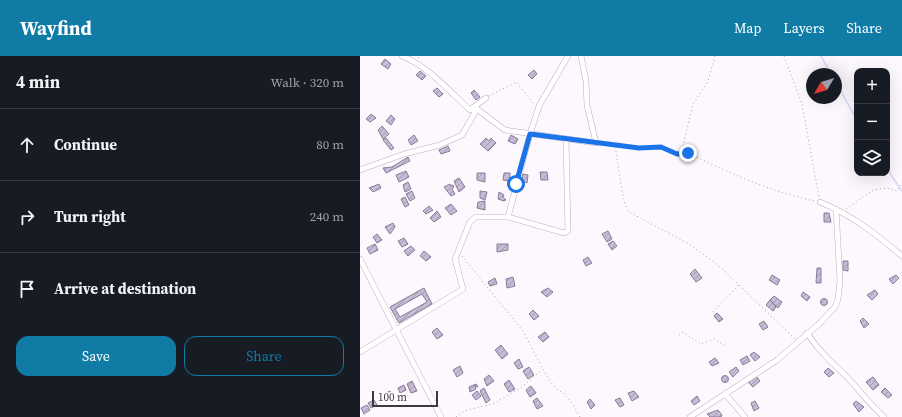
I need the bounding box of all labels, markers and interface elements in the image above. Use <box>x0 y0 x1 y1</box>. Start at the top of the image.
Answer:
text: Wayfind <box>20 15 92 41</box>
text: Map <box>734 18 761 38</box>
text: Layers <box>783 18 825 38</box>
text: Share <box>847 18 882 38</box>
north arrow <box>806 68 842 104</box>
map controls <box>854 68 890 176</box>
button: + <box>854 68 890 104</box>
text: 4 min <box>16 70 60 94</box>
text: Walk · 320 m <box>271 74 344 91</box>
button: − <box>854 104 890 140</box>
icon: ahead <box>16 134 38 156</box>
text: Continue <box>54 134 117 155</box>
text: 80 m <box>316 136 344 153</box>
button: layers <box>854 140 890 176</box>
route end <box>679 144 697 162</box>
route start <box>507 175 525 193</box>
icon: right <box>16 206 38 228</box>
text: Turn right <box>54 206 126 227</box>
text: 240 m <box>310 208 344 225</box>
icon: arrive <box>16 278 38 300</box>
text: Arrive at destination <box>54 278 196 299</box>
button: Save <box>16 336 176 376</box>
button: Share <box>184 336 344 376</box>
scale bar <box>372 389 438 408</box>
text: 100 m <box>378 390 407 405</box>

